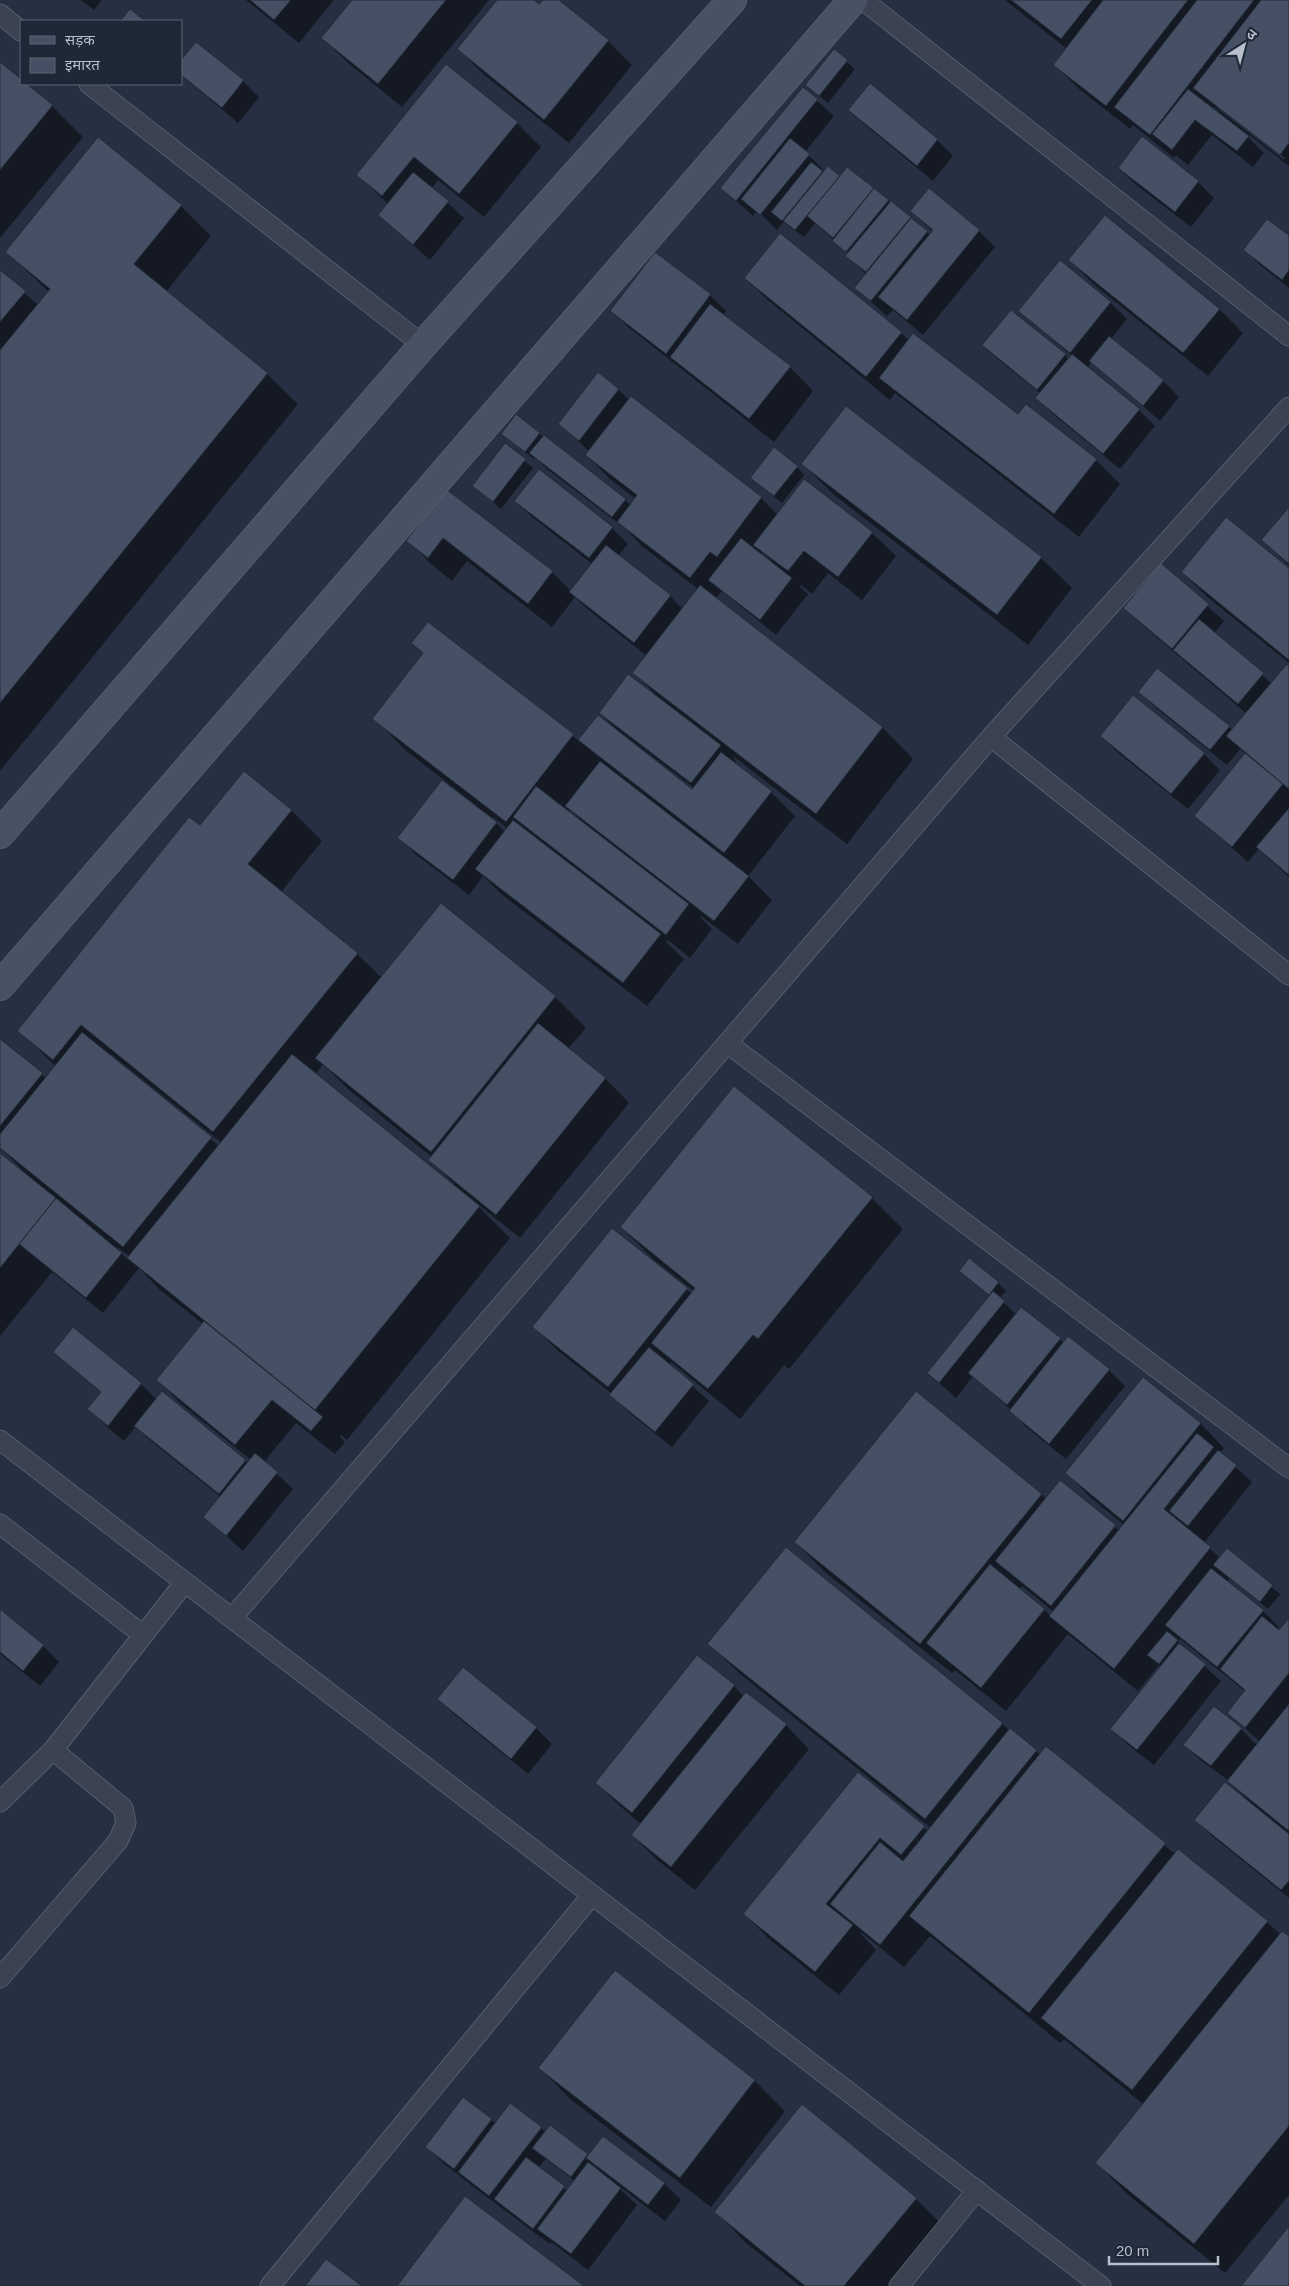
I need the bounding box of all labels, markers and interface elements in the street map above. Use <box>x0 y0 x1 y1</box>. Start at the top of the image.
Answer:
legend <box>20 20 182 85</box>
north arrow <box>1219 20 1269 70</box>
text: उ <box>1244 26 1260 44</box>
text: सड़क <box>65 31 95 48</box>
text: इमारत <box>65 56 100 73</box>
scale bar <box>1109 2234 1218 2266</box>
text: 20 m <box>1116 2242 1149 2259</box>

